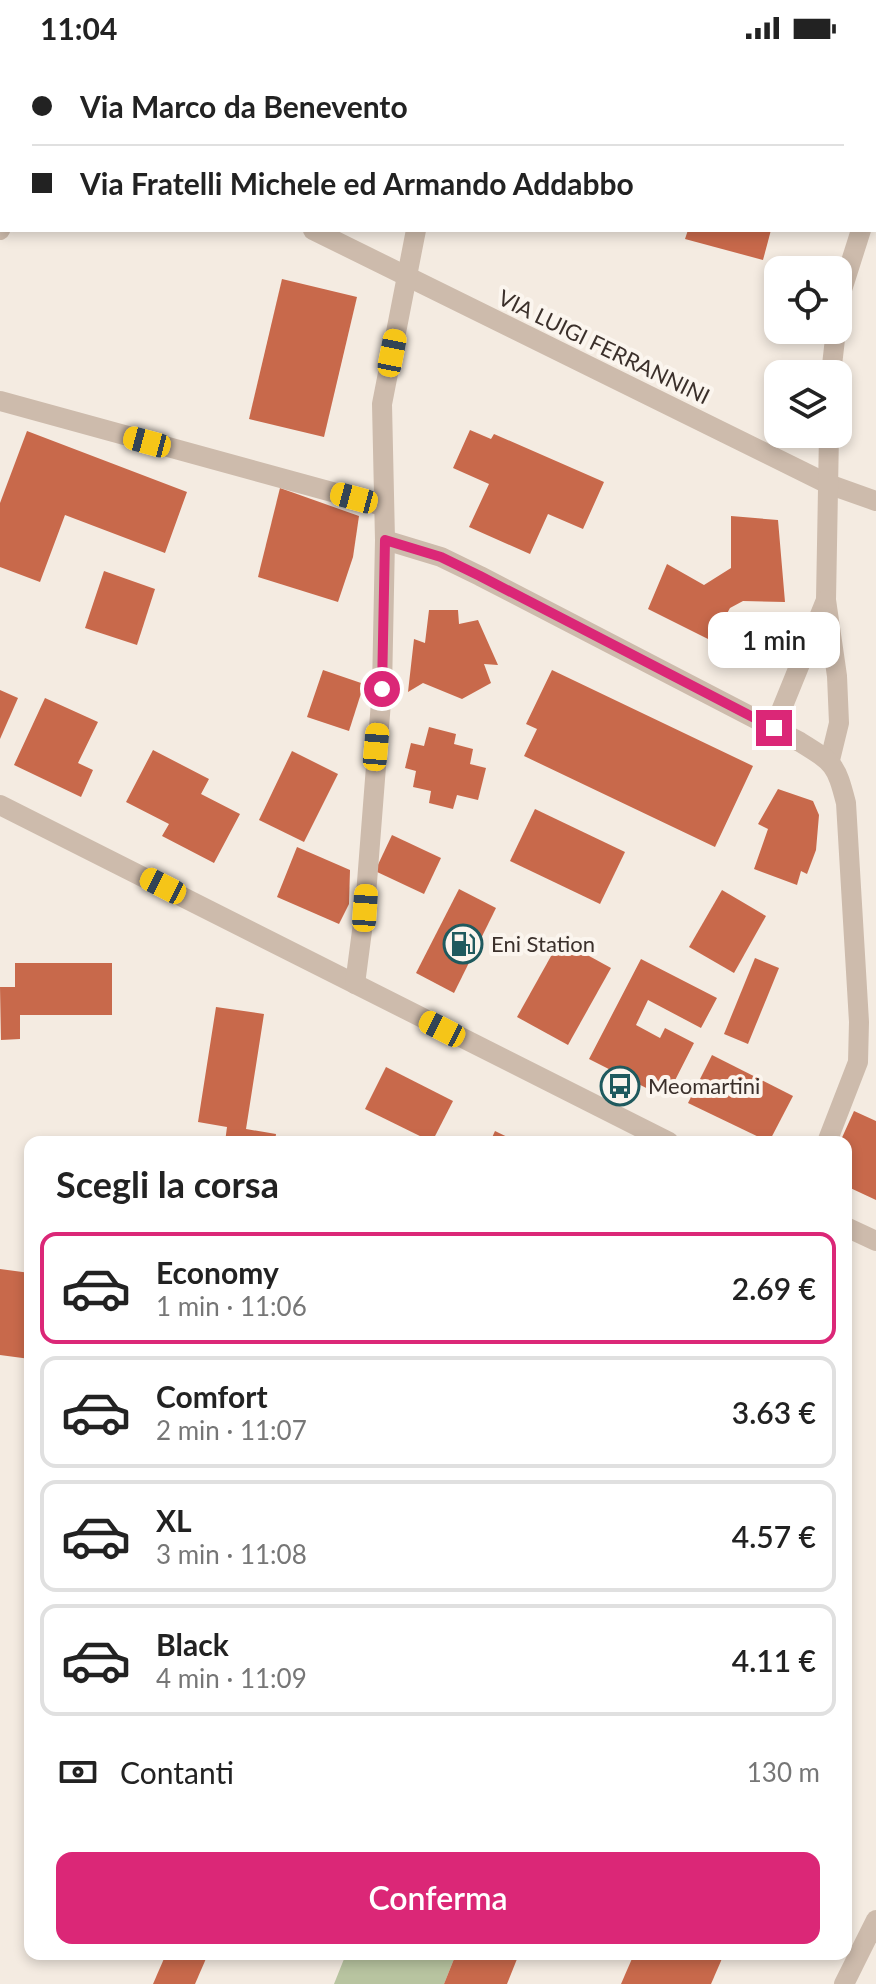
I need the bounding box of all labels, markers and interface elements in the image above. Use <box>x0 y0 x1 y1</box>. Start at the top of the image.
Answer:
text: 11:04 <box>40 10 117 46</box>
text: Via Marco da Benevento <box>80 88 408 124</box>
text: Via Fratelli Michele ed Armando Addabbo <box>80 165 634 201</box>
map controls <box>764 256 852 448</box>
button: locate <box>764 256 852 344</box>
street label: VIA LUIGI FERRANNINI <box>494 284 714 410</box>
car <box>376 327 408 379</box>
button: layers <box>764 360 852 448</box>
car <box>121 424 173 460</box>
car <box>328 480 380 516</box>
callout: 1 min <box>708 612 840 668</box>
text: 1 min <box>742 624 806 656</box>
route start <box>364 671 400 707</box>
route end <box>756 710 792 746</box>
car <box>362 722 390 772</box>
car <box>136 864 190 908</box>
car <box>351 883 379 933</box>
fuel station icon: Eni Station <box>442 923 484 965</box>
place label: Eni Station <box>491 930 595 957</box>
car <box>415 1007 469 1051</box>
bus stop icon: Meomartini <box>599 1065 641 1107</box>
place label: Meomartini <box>648 1072 760 1099</box>
text: Scegli la corsa <box>56 1162 279 1206</box>
icon: car <box>60 1252 132 1324</box>
text: Economy <box>156 1254 279 1290</box>
text: 2.69 € <box>732 1270 816 1306</box>
text: 1 min · 11:06 <box>156 1290 307 1322</box>
icon: car <box>60 1376 132 1448</box>
text: Comfort <box>156 1378 268 1414</box>
text: 3.63 € <box>732 1394 816 1430</box>
text: 2 min · 11:07 <box>156 1414 307 1446</box>
icon: car <box>60 1500 132 1572</box>
text: XL <box>156 1502 192 1538</box>
text: 4.57 € <box>732 1518 816 1554</box>
text: 3 min · 11:08 <box>156 1538 307 1570</box>
icon: car <box>60 1624 132 1696</box>
text: Black <box>156 1626 229 1662</box>
text: 4.11 € <box>732 1642 816 1678</box>
text: 4 min · 11:09 <box>156 1662 307 1694</box>
icon: cash <box>56 1750 100 1794</box>
text: Contanti <box>120 1754 234 1790</box>
text: 130 m <box>747 1756 820 1788</box>
button: Conferma <box>56 1852 820 1944</box>

